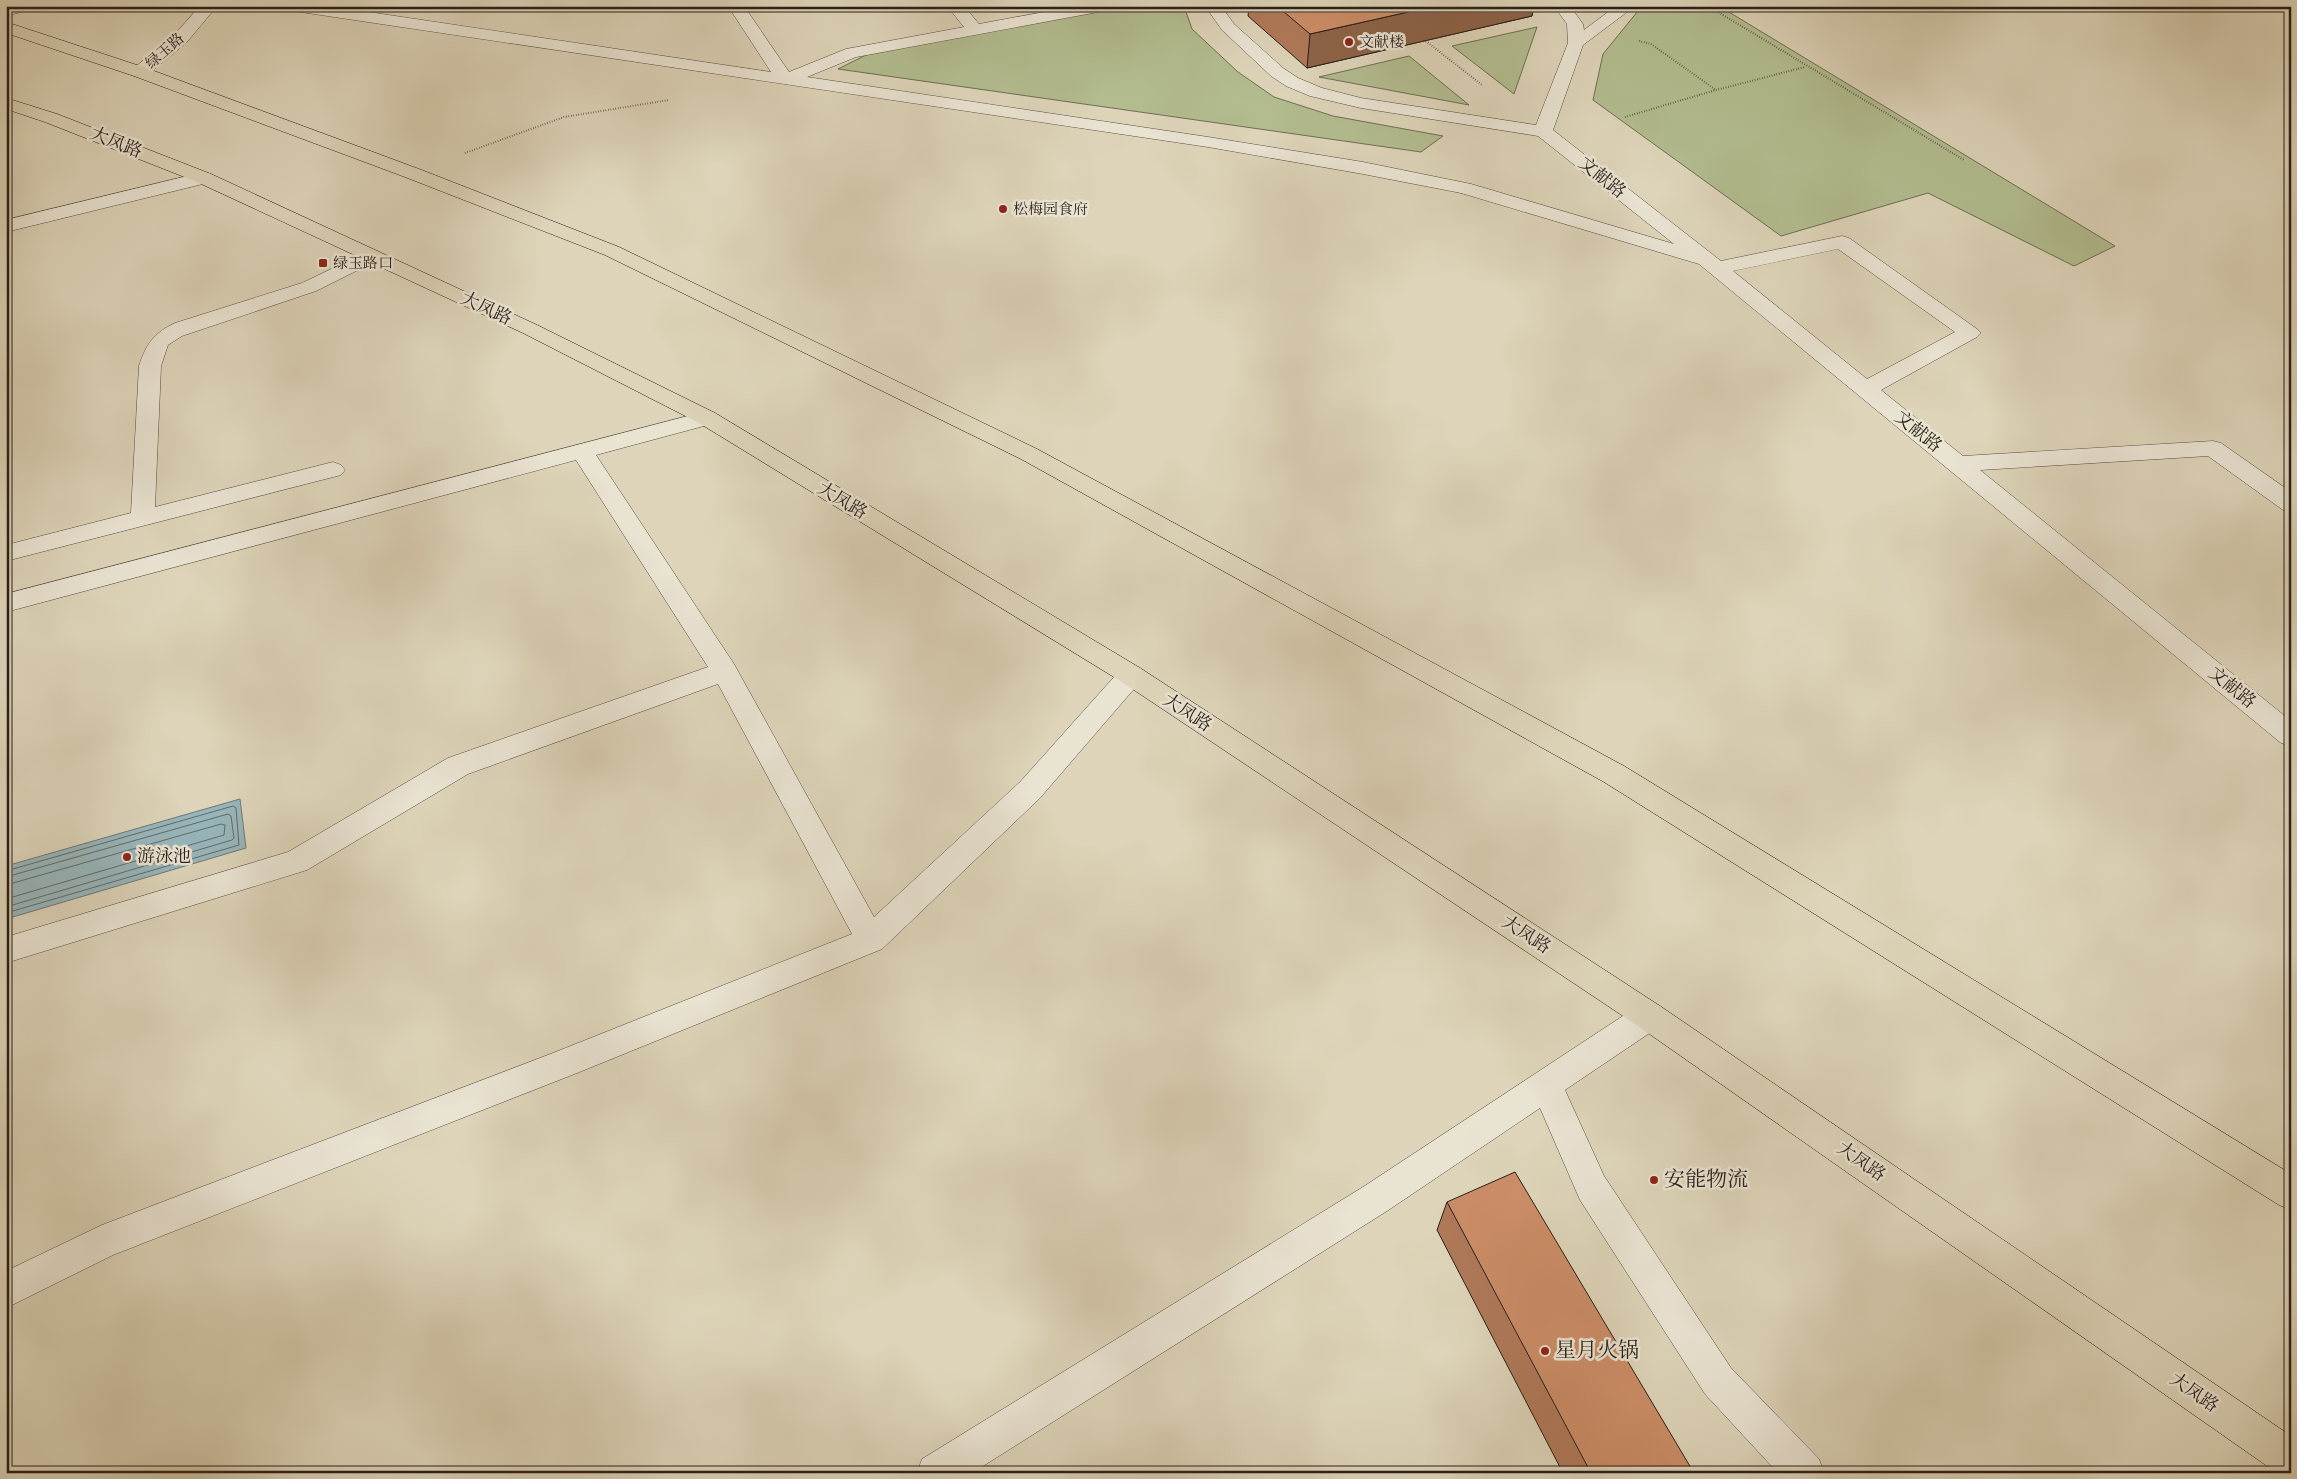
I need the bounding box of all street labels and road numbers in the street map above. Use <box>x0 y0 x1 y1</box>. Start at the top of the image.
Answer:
street label: 绿玉路 <box>142 29 188 73</box>
street label: 大凤路 <box>87 123 145 163</box>
street label: 文献路 <box>1574 152 1630 204</box>
street label: 大凤路 <box>457 288 515 330</box>
street label: 文献路 <box>1890 406 1946 458</box>
street label: 大凤路 <box>813 478 871 524</box>
street label: 文献路 <box>2204 662 2260 714</box>
street label: 大凤路 <box>1158 689 1216 737</box>
street label: 大凤路 <box>1497 911 1555 959</box>
street label: 大凤路 <box>1833 1138 1889 1186</box>
street label: 大凤路 <box>2166 1369 2222 1417</box>

